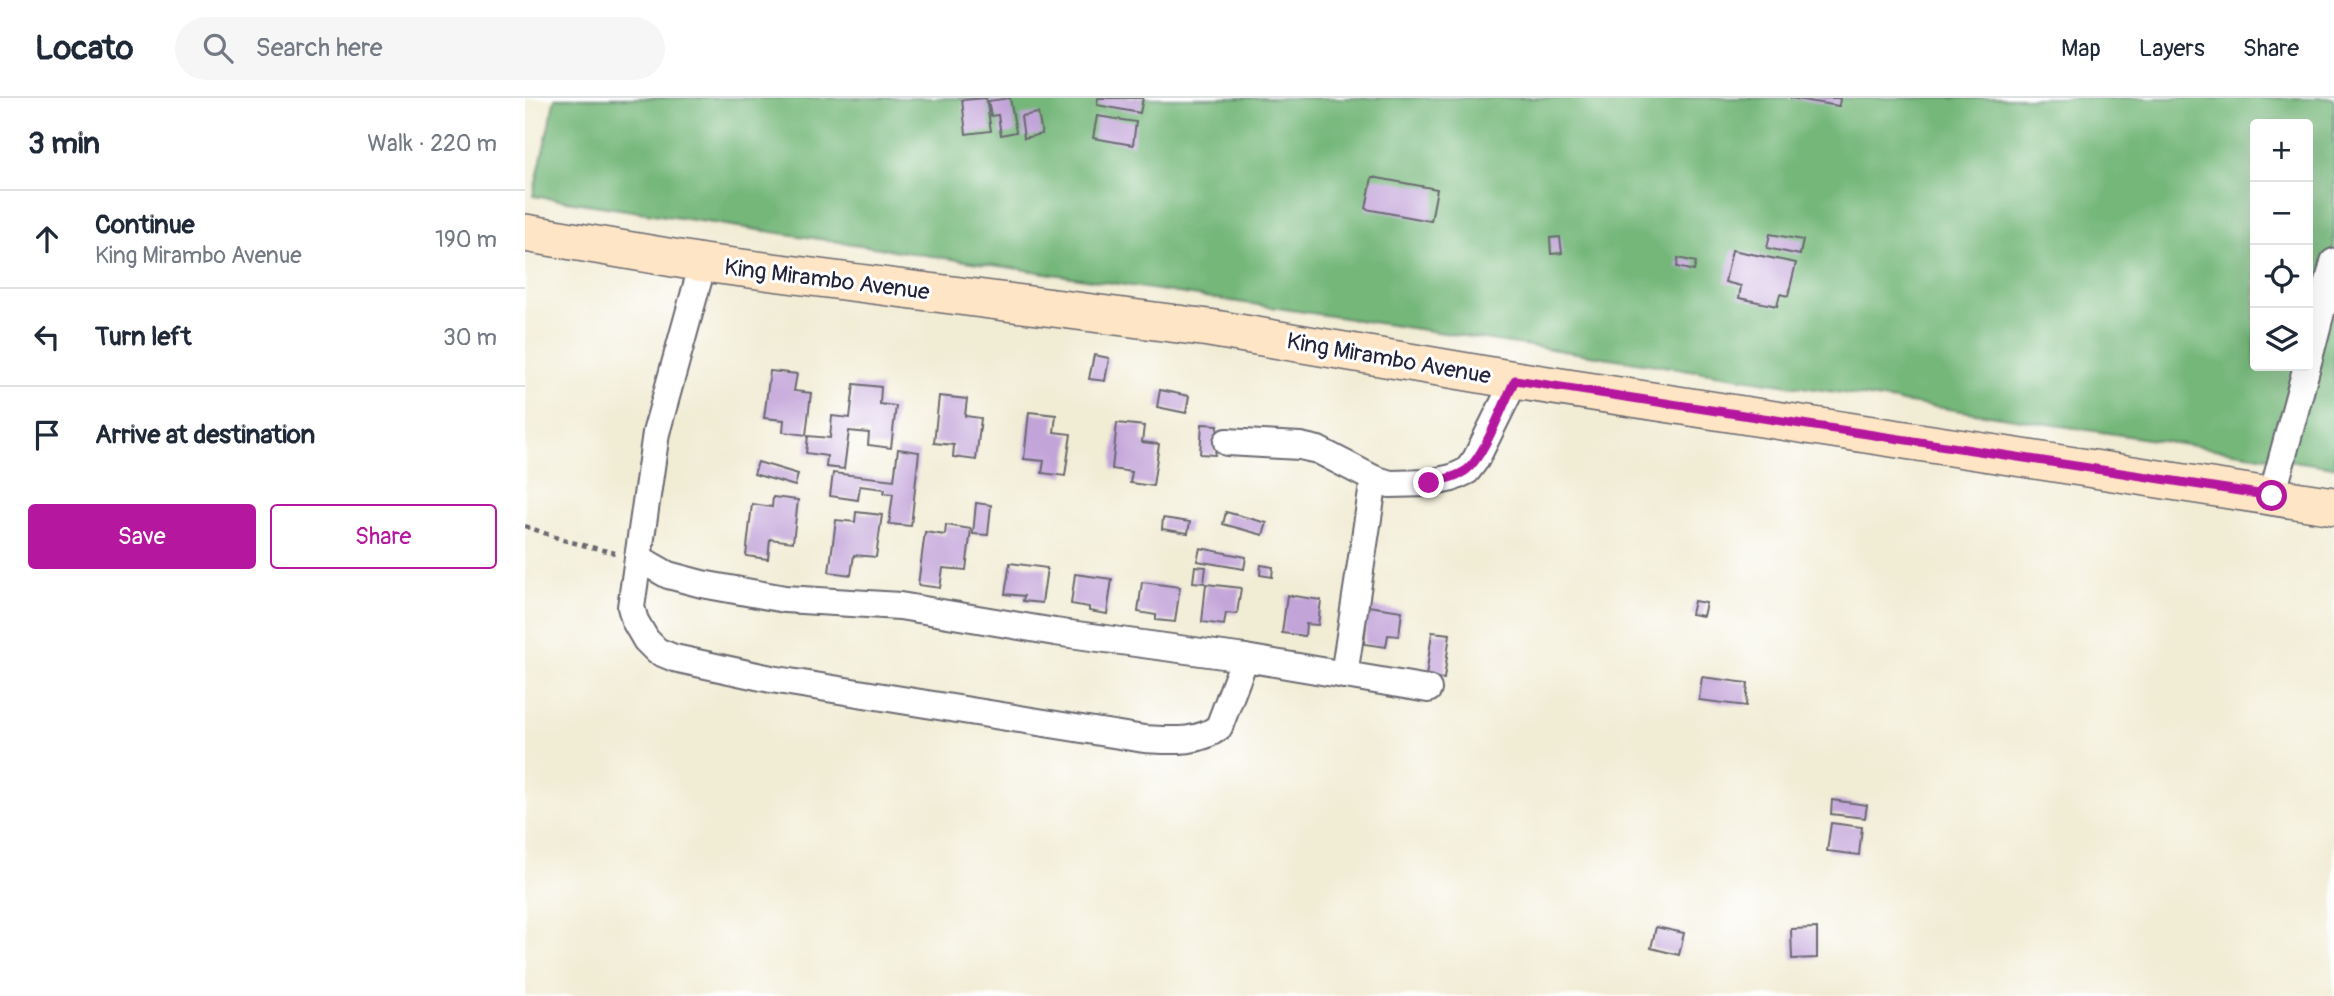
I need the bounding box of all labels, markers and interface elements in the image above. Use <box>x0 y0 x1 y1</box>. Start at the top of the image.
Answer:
search box <box>175 17 665 80</box>
text: Locato <box>35 28 133 69</box>
icon: search <box>199 29 237 67</box>
text: Search here <box>255 32 382 64</box>
text: Map <box>2061 34 2101 63</box>
text: Layers <box>2139 34 2205 63</box>
text: Share <box>2243 34 2299 63</box>
map controls <box>2250 119 2313 371</box>
button: + <box>2250 119 2313 182</box>
text: 3 min <box>28 125 100 162</box>
text: Walk · 220 m <box>367 129 497 158</box>
button: − <box>2250 182 2313 245</box>
text: Continue <box>95 209 195 241</box>
icon: ahead <box>28 220 66 258</box>
text: 190 m <box>435 225 497 254</box>
text: King Mirambo Avenue <box>95 241 302 270</box>
button: locate <box>2250 245 2313 308</box>
street label: King Mirambo Avenue <box>723 253 932 307</box>
button: layers <box>2250 308 2313 371</box>
icon: left <box>28 318 66 356</box>
text: Turn left <box>95 321 191 353</box>
text: 30 m <box>443 323 497 352</box>
street label: King Mirambo Avenue <box>1285 326 1494 391</box>
icon: arrive <box>28 416 66 454</box>
text: Arrive at destination <box>95 419 315 451</box>
route end <box>1413 467 1444 498</box>
route start <box>2256 480 2287 511</box>
button: Save <box>28 504 256 569</box>
button: Share <box>270 504 497 569</box>

